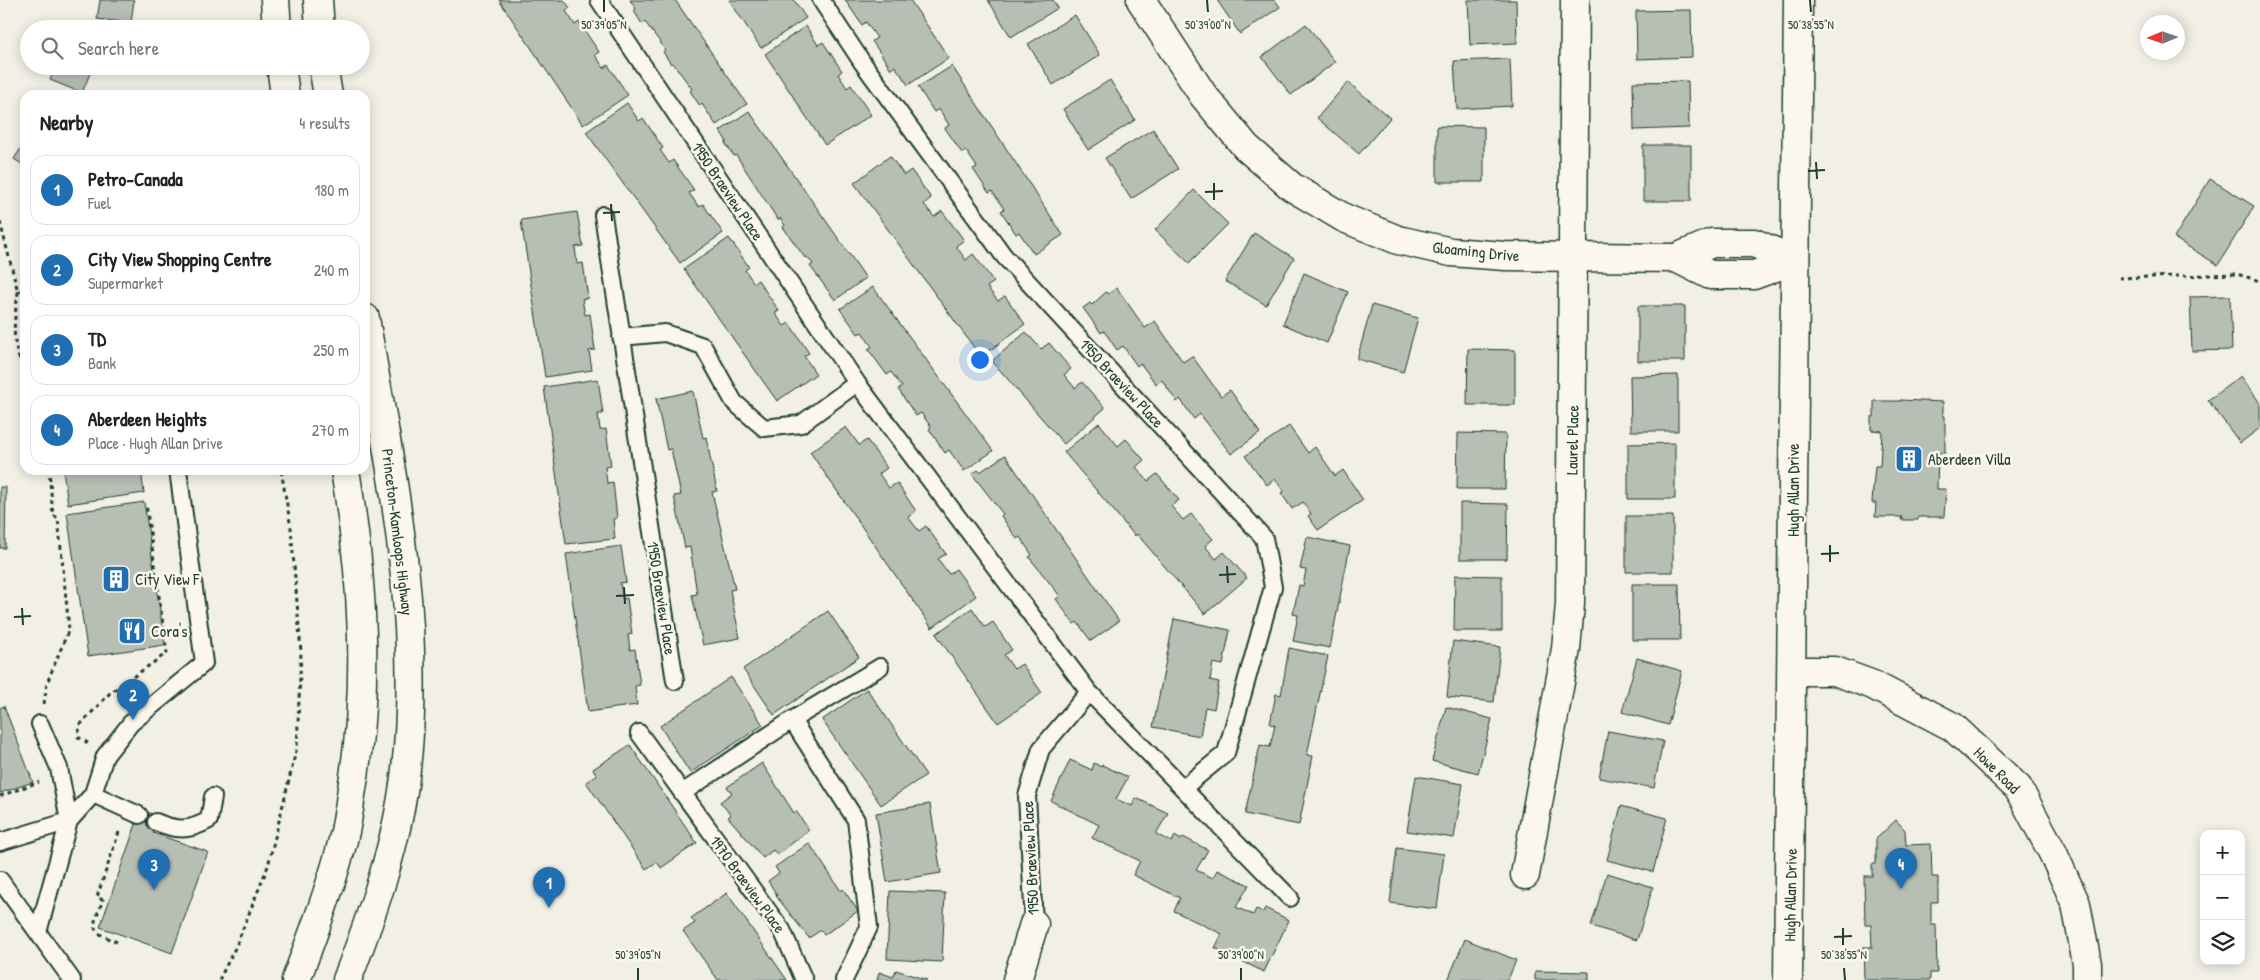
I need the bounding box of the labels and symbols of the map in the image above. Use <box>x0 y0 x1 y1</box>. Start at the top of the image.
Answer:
north arrow <box>2140 15 2185 60</box>
text: 50°39'05"N <box>581 16 627 33</box>
text: 50°39'00"N <box>1185 16 1231 33</box>
text: 50°38'55"N <box>1788 16 1834 33</box>
street label: 1950 Braeview Place <box>687 137 769 245</box>
street label: Gloaming Drive <box>1431 235 1521 267</box>
street label: 1950 Braeview Place <box>1075 334 1170 433</box>
your location <box>967 347 993 373</box>
street label: Laurel Place <box>1560 404 1584 475</box>
street label: Hugh Allan Drive <box>1782 443 1804 537</box>
building icon: Aberdeen Villa <box>1894 444 1924 474</box>
street label: Princeton-Kamloops Highway <box>377 447 419 617</box>
place label: Aberdeen Villa <box>1928 448 2011 470</box>
street label: 1950 Braeview Place <box>642 540 682 657</box>
building icon: City View F <box>101 564 131 594</box>
place label: City View F <box>135 568 200 590</box>
restaurant icon: Cora's <box>117 616 147 646</box>
place label: Cora's <box>151 620 187 642</box>
pin: 2 <box>117 679 149 720</box>
street label: Howe Road <box>1969 742 2025 798</box>
street label: 1950 Braeview Place <box>1016 800 1044 916</box>
street label: 1970 Braeview Place <box>705 831 791 938</box>
street label: Hugh Allan Drive <box>1778 847 1802 942</box>
pin: 4 <box>1885 848 1917 889</box>
pin: 3 <box>138 849 170 890</box>
pin: 1 <box>533 867 565 908</box>
text: 50°39'05"N <box>615 946 661 963</box>
text: 50°39'00"N <box>1218 946 1264 963</box>
text: 50°38'55"N <box>1821 946 1867 963</box>

